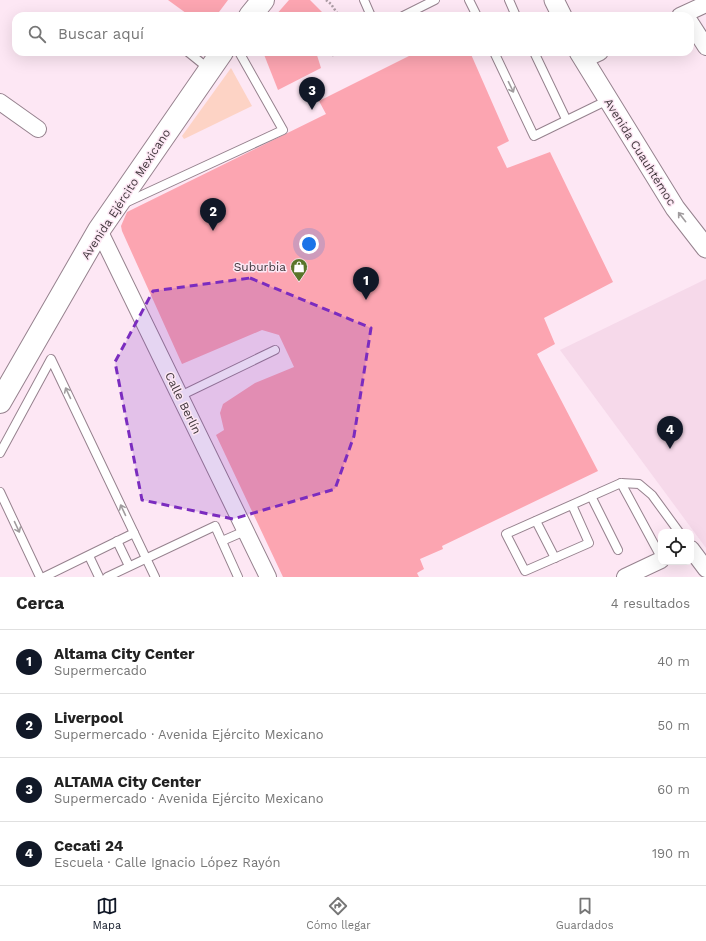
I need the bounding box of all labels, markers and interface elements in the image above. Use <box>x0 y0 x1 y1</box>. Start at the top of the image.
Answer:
search box <box>12 12 694 56</box>
icon: search <box>26 23 48 45</box>
text: Buscar aquí <box>58 25 144 43</box>
pin: 3 <box>299 77 325 110</box>
one-way arrow <box>508 81 515 93</box>
street label: Avenida Cuauhtémoc <box>601 96 679 208</box>
street label: Avenida Ejército Mexicano <box>79 126 173 262</box>
pin: 2 <box>200 198 226 231</box>
one-way arrow <box>678 212 687 223</box>
your location <box>299 234 319 254</box>
shop icon: Suburbia <box>289 257 309 282</box>
place label: Suburbia <box>234 260 286 274</box>
pin: 1 <box>353 267 379 300</box>
street label: Calle Berlín <box>162 370 204 436</box>
one-way arrow <box>64 387 71 399</box>
pin: 4 <box>657 416 683 449</box>
one-way arrow <box>119 504 126 516</box>
one-way arrow <box>14 521 21 533</box>
map controls <box>658 529 694 565</box>
button: locate <box>658 529 694 565</box>
text: Cerca <box>16 593 64 613</box>
text: 4 resultados <box>611 596 690 611</box>
text: Altama City Center <box>54 645 195 663</box>
text: 1 <box>26 654 32 669</box>
text: 40 m <box>657 654 690 669</box>
text: Supermercado <box>54 663 147 678</box>
text: Liverpool <box>54 709 123 727</box>
text: 2 <box>25 718 33 733</box>
text: 50 m <box>658 718 690 733</box>
text: Supermercado · Avenida Ejército Mexicano <box>54 727 324 742</box>
text: ALTAMA City Center <box>54 773 201 791</box>
text: 3 <box>25 782 33 797</box>
text: 60 m <box>657 782 690 797</box>
text: Supermercado · Avenida Ejército Mexicano <box>54 791 324 806</box>
text: Cecati 24 <box>54 837 123 855</box>
text: 4 <box>25 846 33 861</box>
text: 190 m <box>652 846 690 861</box>
text: Escuela · Calle Ignacio López Rayón <box>54 855 281 870</box>
tab: Mapa <box>92 895 121 932</box>
tab: Cómo llegar <box>306 895 371 932</box>
tab: Guardados <box>556 895 613 932</box>

